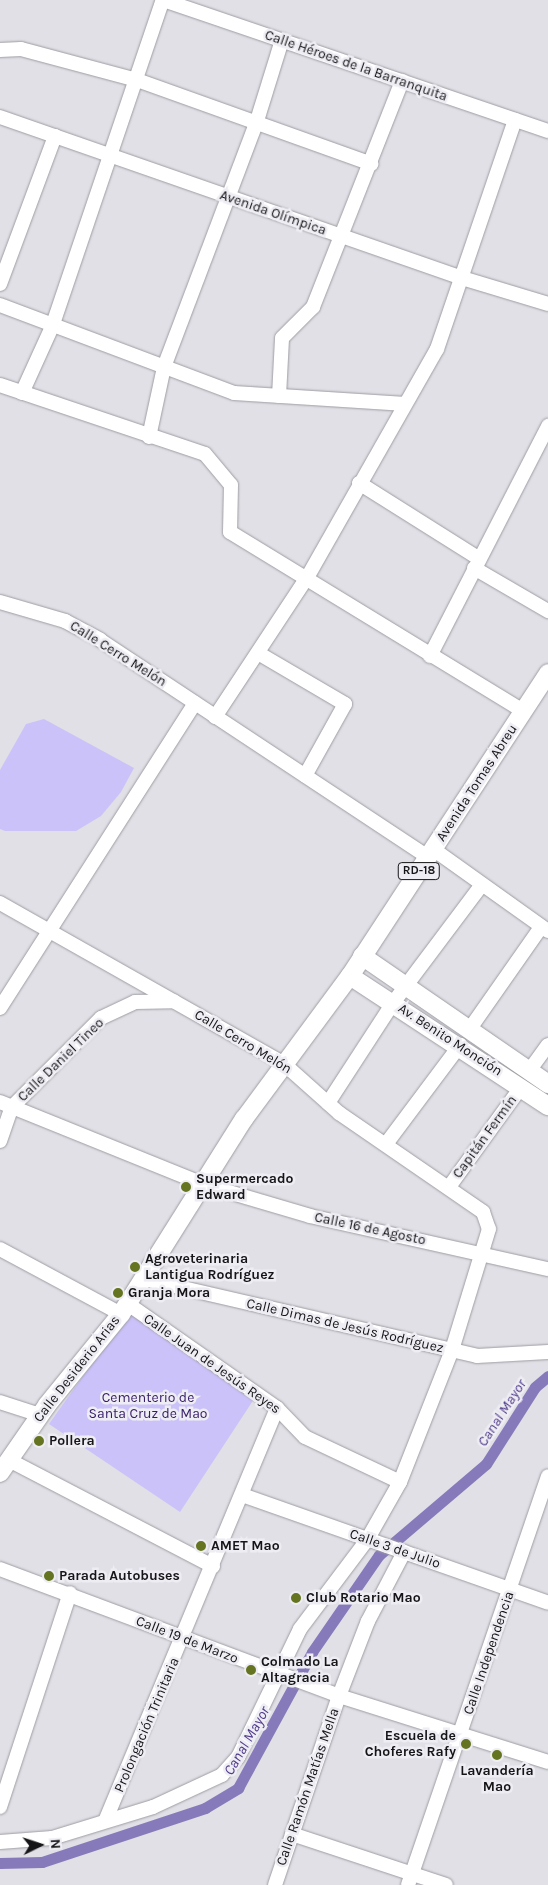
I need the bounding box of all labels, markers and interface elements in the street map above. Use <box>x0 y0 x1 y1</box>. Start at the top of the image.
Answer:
street label: Calle Héroes de la Barranquita <box>262 27 450 105</box>
street label: Avenida Olímpica <box>218 187 328 239</box>
street label: Calle Cerro Melón <box>67 618 169 690</box>
street label: Avenida Tomas Abreu <box>433 721 521 845</box>
road number: RD-18 <box>398 861 440 880</box>
street label: Av. Benito Monción <box>395 1000 505 1080</box>
street label: Calle Cerro Melón <box>191 1006 295 1078</box>
street label: Calle Daniel Tineo <box>14 1015 108 1105</box>
street label: Capitán Fermín <box>449 1092 521 1182</box>
place label: Supermercado Edward <box>196 1171 293 1204</box>
marker: Supermercado Edward <box>180 1181 192 1193</box>
street label: Calle 16 de Agosto <box>313 1209 427 1249</box>
place label: Agroveterinaria Lantigua Rodríguez <box>145 1251 274 1284</box>
marker: Agroveterinaria Lantigua Rodríguez <box>129 1261 141 1273</box>
place label: Granja Mora <box>128 1285 210 1301</box>
marker: Granja Mora <box>112 1287 124 1299</box>
street label: Calle Dimas de Jesús Rodríguez <box>245 1295 445 1357</box>
street label: Calle Juan de Jesús Reyes <box>140 1310 284 1418</box>
street label: Calle Desiderio Arias <box>30 1312 124 1426</box>
water label: Canal Mayor <box>474 1376 530 1450</box>
park label: Cementerio de Santa Cruz de Mao <box>88 1390 208 1422</box>
place label: Pollera <box>49 1433 95 1449</box>
marker: Pollera <box>33 1435 45 1447</box>
street label: Calle 3 de Julio <box>347 1526 443 1572</box>
place label: AMET Mao <box>211 1538 280 1554</box>
marker: AMET Mao <box>195 1540 207 1552</box>
place label: Parada Autobuses <box>59 1568 180 1584</box>
marker: Parada Autobuses <box>43 1570 55 1582</box>
street label: Calle Independencia <box>460 1589 518 1717</box>
place label: Club Rotario Mao <box>306 1590 421 1606</box>
marker: Club Rotario Mao <box>290 1592 302 1604</box>
street label: Calle 19 de Marzo <box>133 1613 241 1667</box>
place label: Colmado La Altagracia <box>261 1654 339 1686</box>
street label: Prolongación Trinitaria <box>111 1655 183 1795</box>
marker: Colmado La Altagracia <box>245 1664 257 1676</box>
water label: Canal Mayor <box>220 1703 274 1779</box>
street label: Calle Ramón Matías Mella <box>273 1706 343 1868</box>
place label: Escuela de Choferes Rafy <box>365 1728 456 1760</box>
marker: Escuela de Choferes Rafy <box>460 1738 472 1750</box>
marker: Lavandería Mao <box>491 1749 503 1761</box>
place label: Lavandería Mao <box>460 1763 534 1795</box>
north arrow <box>15 1820 65 1870</box>
text: N <box>47 1838 64 1850</box>

